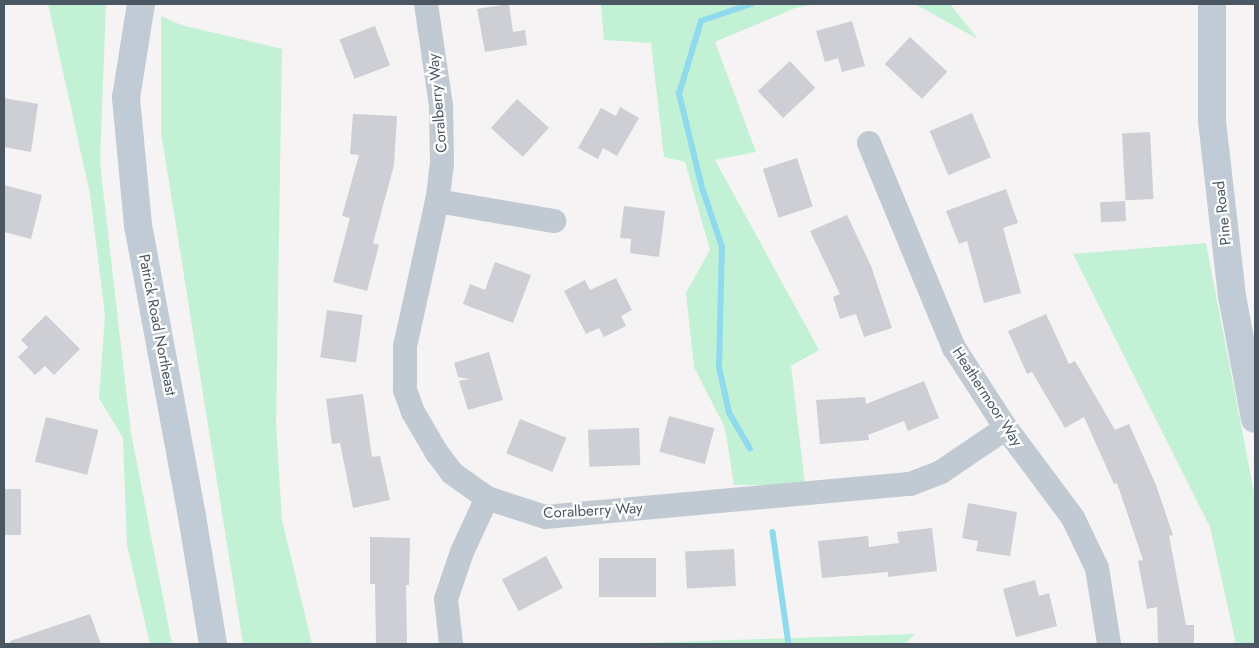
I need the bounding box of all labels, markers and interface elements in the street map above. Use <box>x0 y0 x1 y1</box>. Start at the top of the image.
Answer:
street label: Coralberry Way <box>425 53 451 153</box>
street label: Pine Road <box>1211 180 1235 246</box>
street label: Patrick Road Northeast <box>134 253 180 397</box>
street label: Heathermoor Way <box>948 344 1026 450</box>
street label: Coralberry Way <box>543 499 643 523</box>

